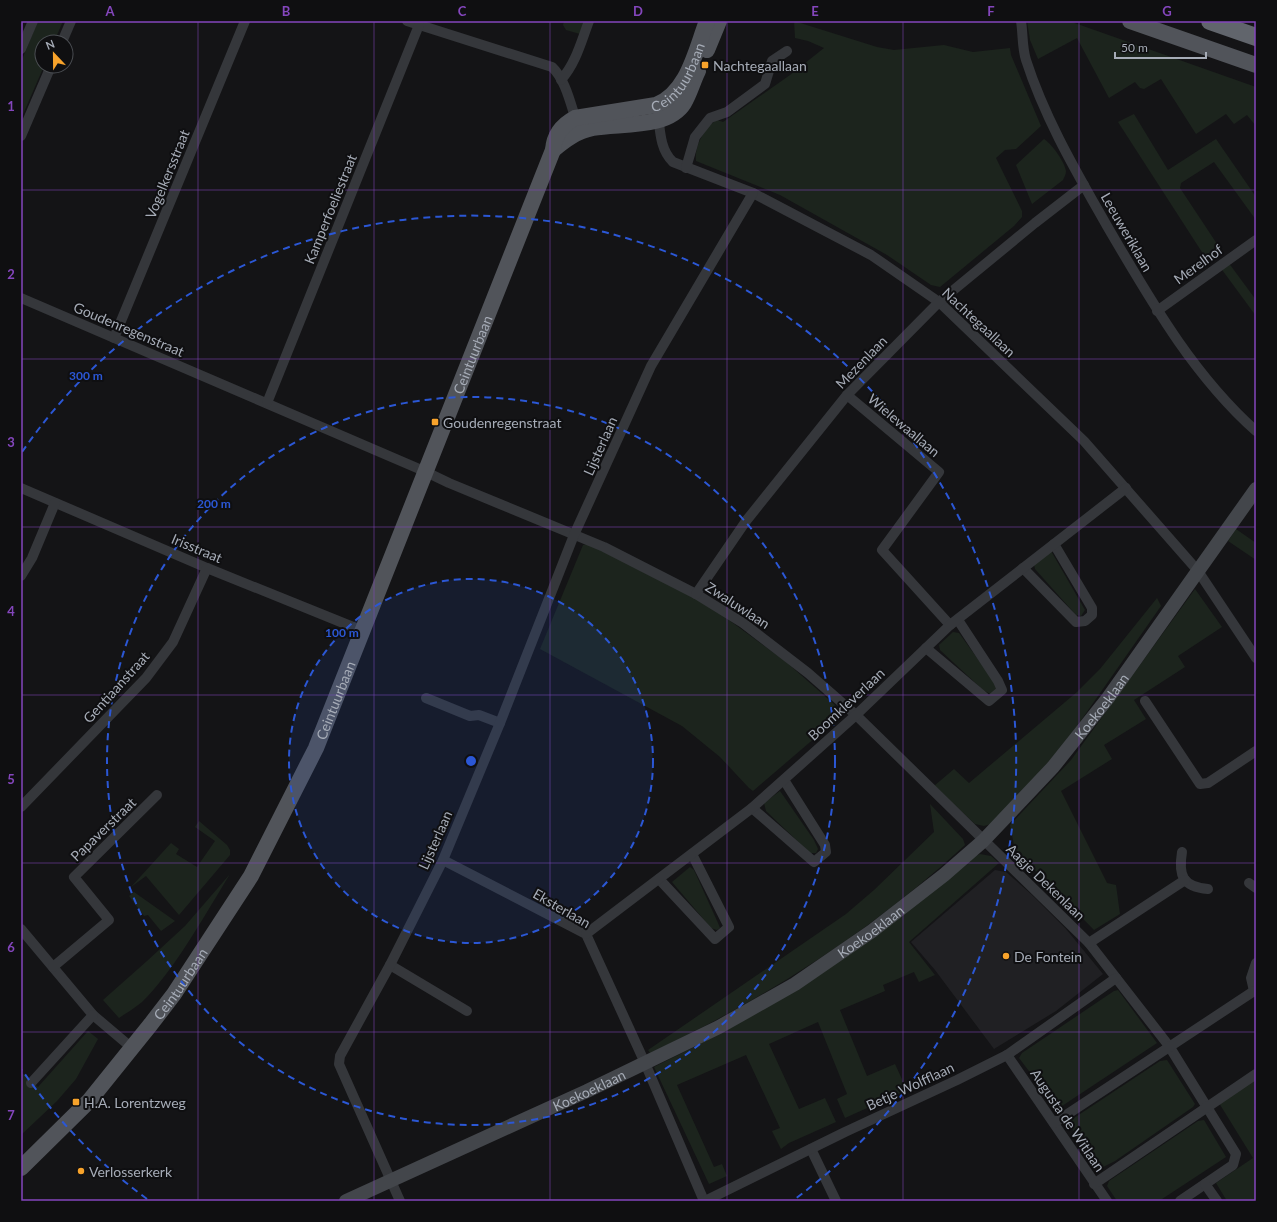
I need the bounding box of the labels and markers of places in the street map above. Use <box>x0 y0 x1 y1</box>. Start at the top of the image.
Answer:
place label: Nachtegaallaan <box>713 57 807 74</box>
marker: Nachtegaallaan <box>700 60 710 70</box>
place label: Goudenregenstraat <box>443 414 561 431</box>
marker: Goudenregenstraat <box>430 417 440 427</box>
centre of rings <box>464 754 478 768</box>
place label: De Fontein <box>1014 948 1082 965</box>
marker: De Fontein <box>1001 951 1011 961</box>
place label: H.A. Lorentzweg <box>84 1094 186 1111</box>
marker: H.A. Lorentzweg <box>71 1097 81 1107</box>
place label: Verlosserkerk <box>89 1163 173 1180</box>
marker: Verlosserkerk <box>76 1166 86 1176</box>

